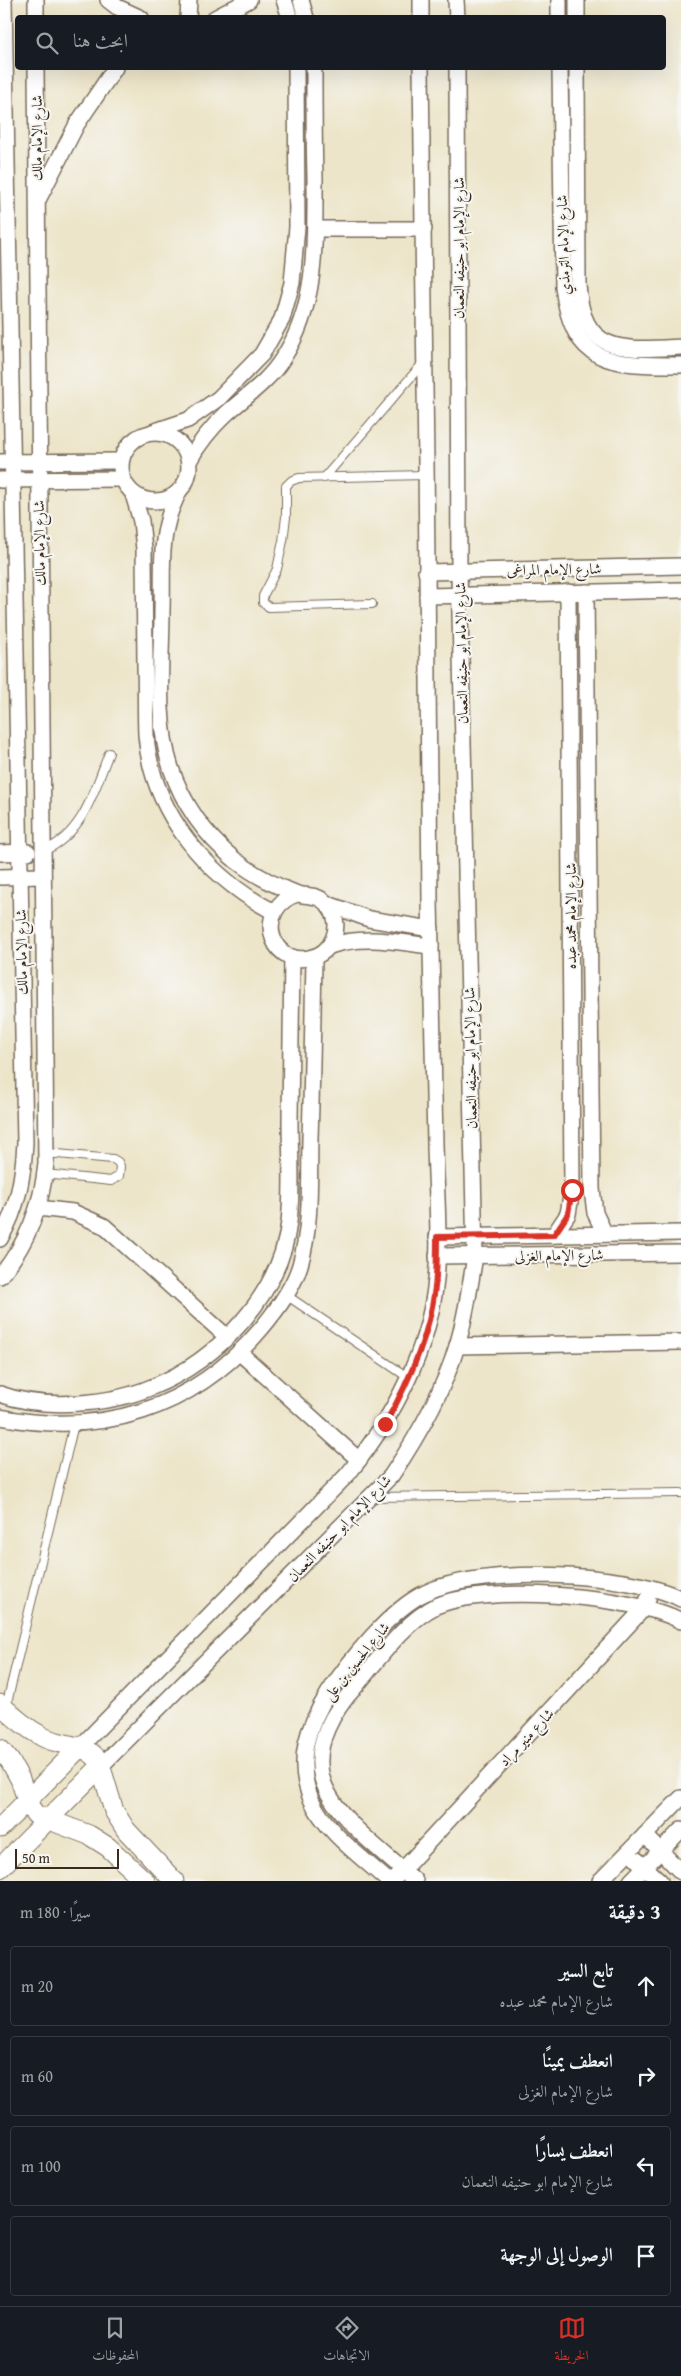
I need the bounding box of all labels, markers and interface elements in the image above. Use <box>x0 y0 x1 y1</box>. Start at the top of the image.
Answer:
search box <box>15 15 666 70</box>
text: ابحث هنا <box>73 26 128 54</box>
icon: search <box>33 29 61 57</box>
street label: شارع الإمام مالك <box>26 95 50 181</box>
street label: شارع الإمام ابو حنيفه النعمان <box>448 177 472 319</box>
street label: شارع الإمام الترمذي <box>551 195 578 295</box>
street label: شارع الإمام مالك <box>28 500 53 586</box>
street label: شارع الإمام المراغى <box>506 558 602 583</box>
street label: شارع الإمام ابو حنيفه النعمان <box>449 582 476 724</box>
street label: شارع الإمام محمد عبده <box>560 863 584 969</box>
street label: شارع الإمام مالك <box>10 909 35 995</box>
street label: شارع الإمام ابو حنيفه النعمان <box>458 987 485 1129</box>
route start <box>561 1179 584 1202</box>
street label: شارع الإمام الغزلى <box>514 1244 604 1269</box>
route end <box>374 1413 397 1436</box>
street label: شارع الإمام ابو حنيفه النعمان <box>282 1470 398 1588</box>
street label: شارع الحسين بن على <box>318 1617 397 1707</box>
street label: شارع منير مراد <box>494 1703 561 1773</box>
scale bar <box>15 1846 119 1869</box>
text: 50 m <box>22 1848 50 1868</box>
text: 3 دقيقة <box>609 1896 661 1927</box>
text: سيرًا · 180 m <box>20 1900 91 1924</box>
text: تابع السير <box>559 1956 613 1984</box>
icon: ahead <box>632 1972 660 2000</box>
text: 20 m <box>21 1974 53 1998</box>
text: شارع الإمام محمد عبده <box>500 1989 613 2013</box>
text: انعطف يمينًا <box>543 2046 613 2074</box>
icon: right <box>632 2062 660 2090</box>
text: 60 m <box>21 2064 53 2088</box>
text: شارع الإمام الغزلى <box>518 2079 613 2103</box>
text: انعطف يسارًا <box>535 2136 613 2164</box>
icon: left <box>632 2152 660 2180</box>
text: 100 m <box>21 2154 61 2178</box>
text: شارع الإمام ابو حنيفه النعمان <box>462 2169 613 2193</box>
text: الوصول إلى الوجهة <box>501 2240 613 2268</box>
icon: arrive <box>632 2242 660 2270</box>
tab: المحفوظات <box>92 2314 139 2369</box>
tab: الاتجاهات <box>323 2314 370 2369</box>
tab: الخريطة <box>555 2314 589 2369</box>

